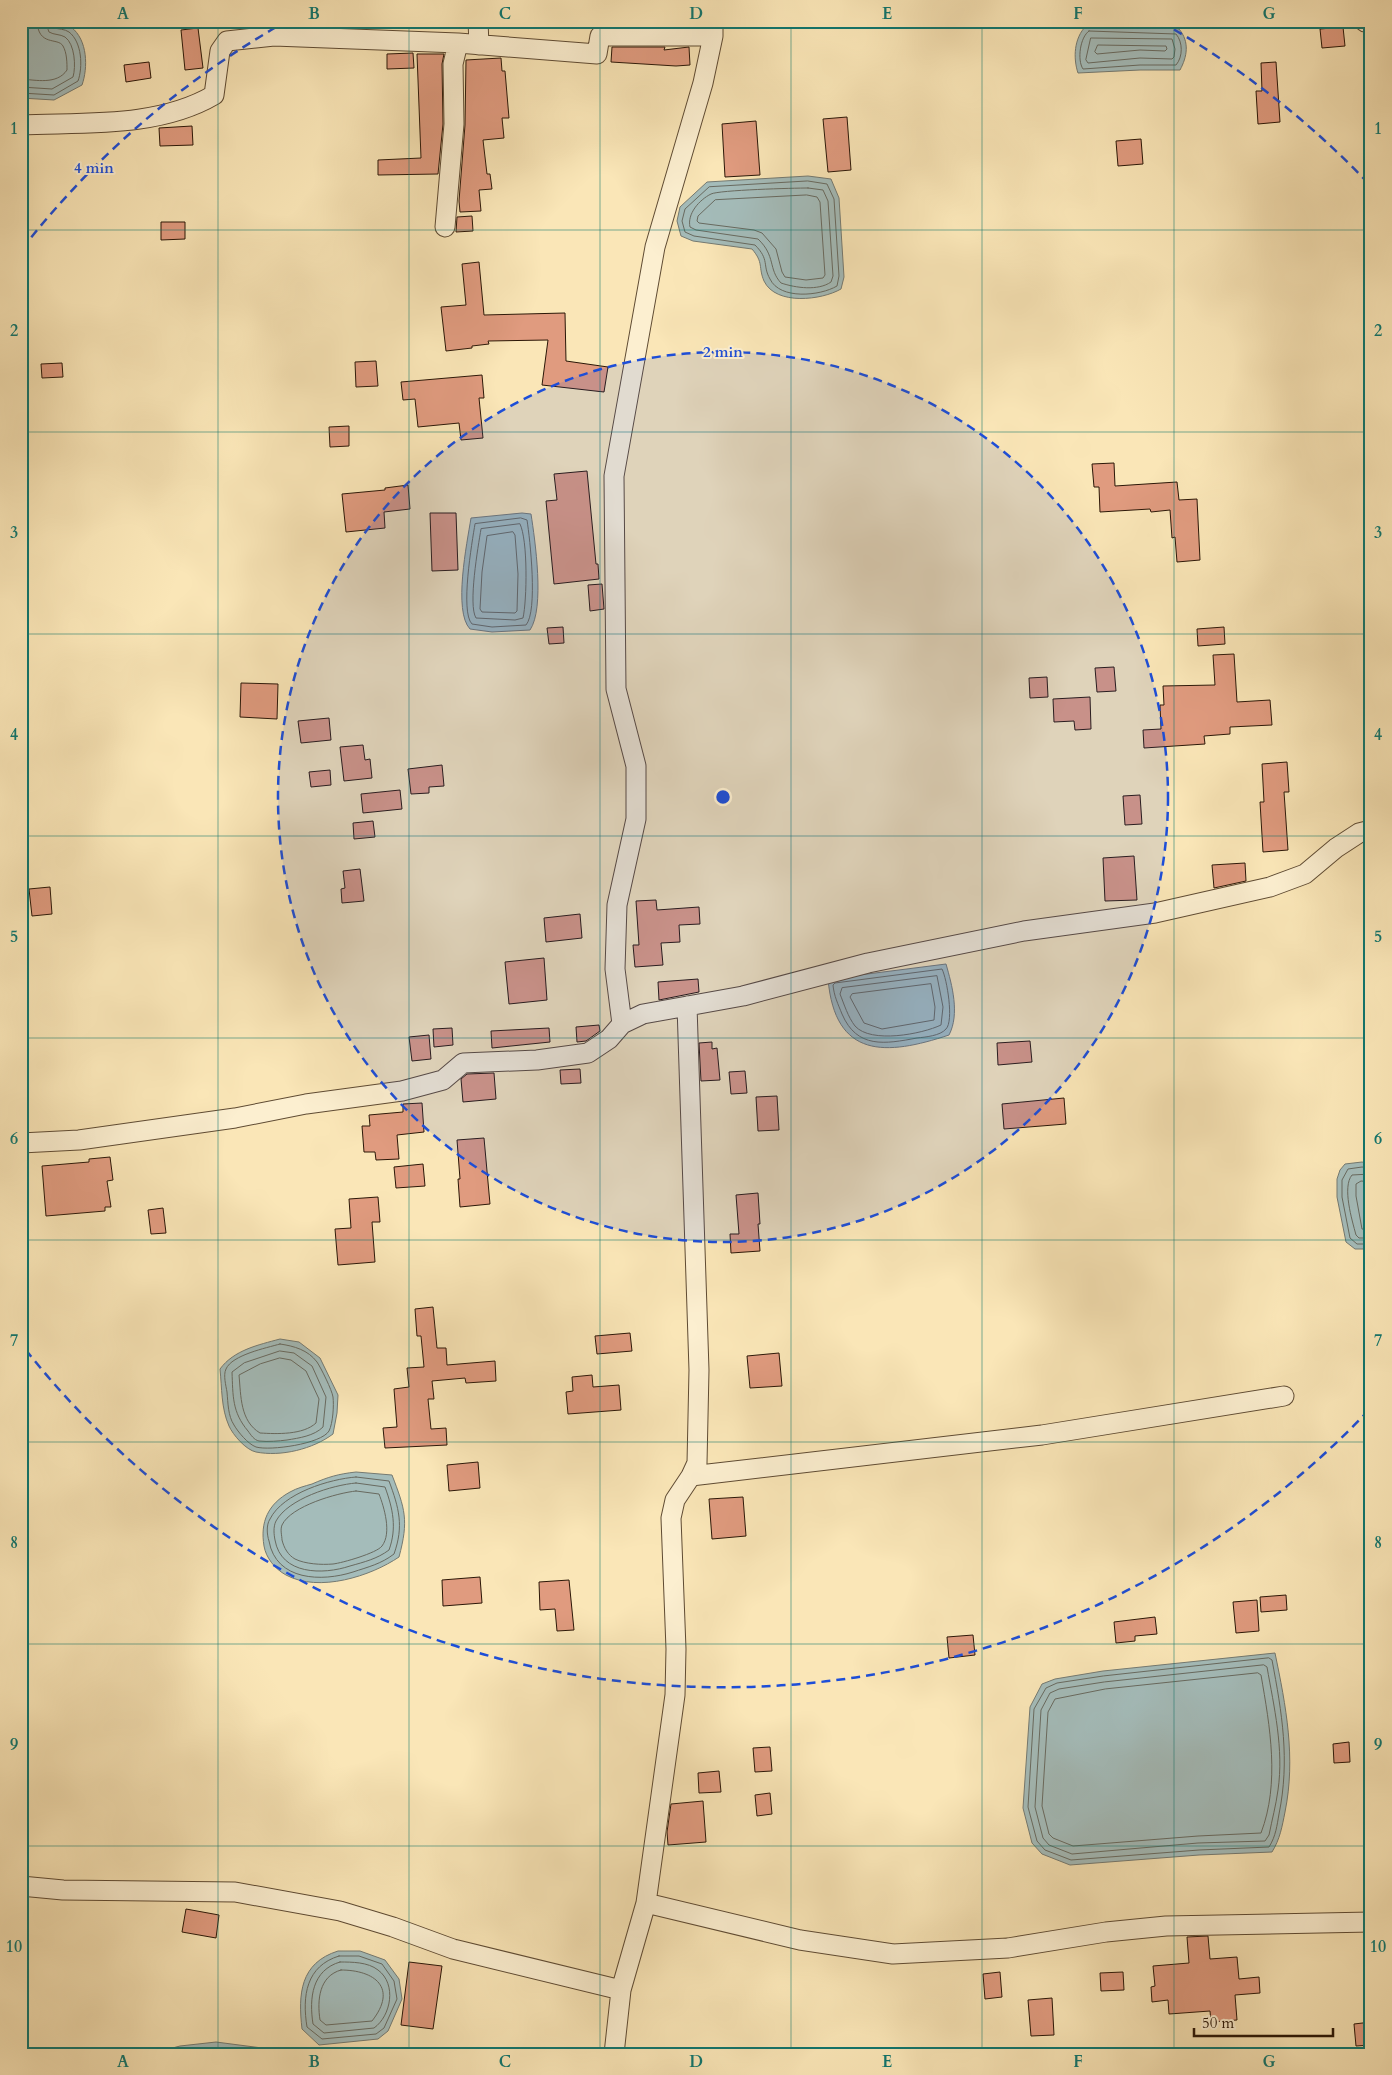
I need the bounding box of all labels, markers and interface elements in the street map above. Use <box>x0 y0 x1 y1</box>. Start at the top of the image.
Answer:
text: A <box>117 3 129 25</box>
text: B <box>308 3 320 25</box>
text: C <box>499 3 511 25</box>
text: D <box>689 3 703 25</box>
text: E <box>882 3 892 25</box>
text: F <box>1073 3 1083 25</box>
text: G <box>1262 3 1276 25</box>
text: 1 <box>10 118 18 140</box>
text: 1 <box>1374 118 1382 140</box>
text: 4 min <box>74 158 114 178</box>
text: 2 <box>10 320 18 342</box>
text: 2 <box>1374 320 1382 342</box>
text: 2 min <box>703 342 743 362</box>
text: 3 <box>10 522 18 544</box>
text: 3 <box>1374 522 1382 544</box>
text: 4 <box>10 724 18 746</box>
text: 4 <box>1374 724 1382 746</box>
centre of rings <box>714 788 732 806</box>
text: 5 <box>10 926 18 948</box>
text: 5 <box>1374 926 1382 948</box>
text: 6 <box>10 1128 18 1150</box>
text: 6 <box>1374 1128 1382 1150</box>
text: 7 <box>10 1330 18 1352</box>
text: 7 <box>1374 1330 1382 1352</box>
text: 8 <box>10 1532 18 1554</box>
text: 8 <box>1374 1532 1382 1554</box>
text: 9 <box>10 1734 18 1756</box>
text: 9 <box>1374 1734 1382 1756</box>
text: 10 <box>6 1936 22 1958</box>
text: 10 <box>1370 1936 1386 1958</box>
scale bar <box>1194 2005 1333 2037</box>
text: 50 m <box>1202 2013 1234 2033</box>
text: A <box>117 2051 129 2073</box>
text: B <box>308 2051 320 2073</box>
text: C <box>499 2051 511 2073</box>
text: D <box>689 2051 703 2073</box>
text: E <box>882 2051 892 2073</box>
text: F <box>1073 2051 1083 2073</box>
text: G <box>1262 2051 1276 2073</box>

